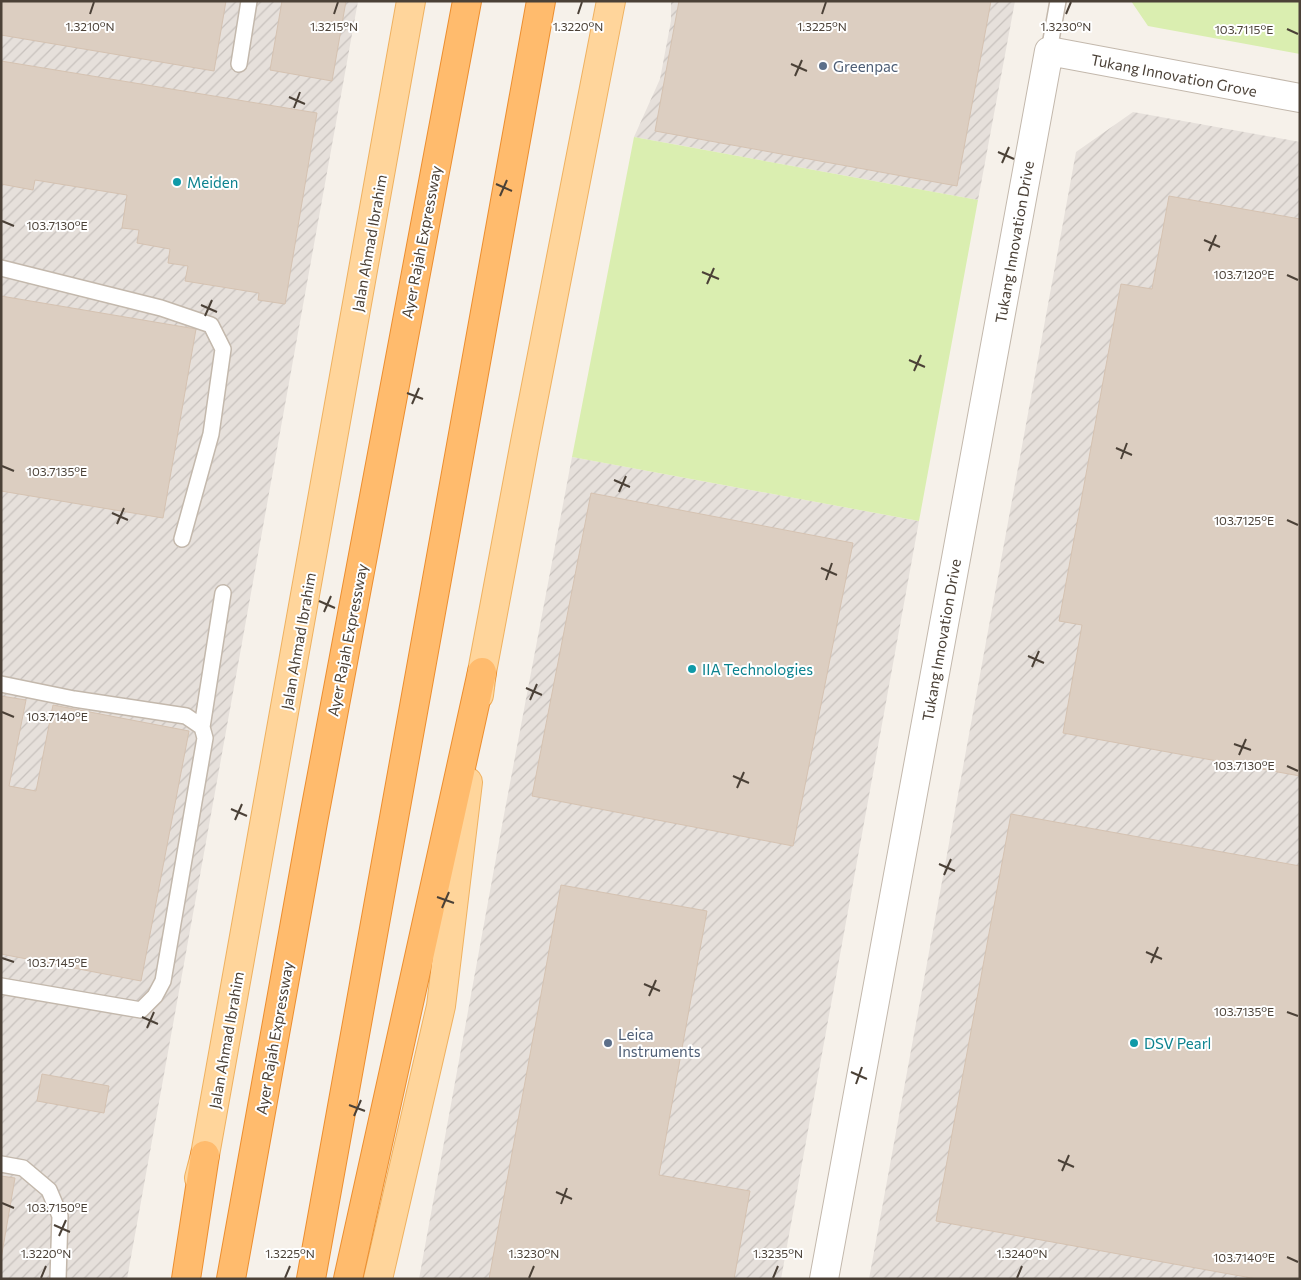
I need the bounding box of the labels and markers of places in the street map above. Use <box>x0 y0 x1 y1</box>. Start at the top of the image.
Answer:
place label: Greenpac <box>833 57 898 75</box>
marker: Greenpac <box>817 60 829 72</box>
place label: Meiden <box>187 173 238 191</box>
marker: Meiden <box>171 176 183 188</box>
place label: IIA Technologies <box>702 660 813 678</box>
marker: IIA Technologies <box>686 663 698 675</box>
place label: Leica Instruments <box>618 1025 701 1060</box>
place label: DSV Pearl <box>1144 1034 1211 1052</box>
marker: Leica Instruments <box>602 1037 614 1049</box>
marker: DSV Pearl <box>1128 1037 1140 1049</box>

